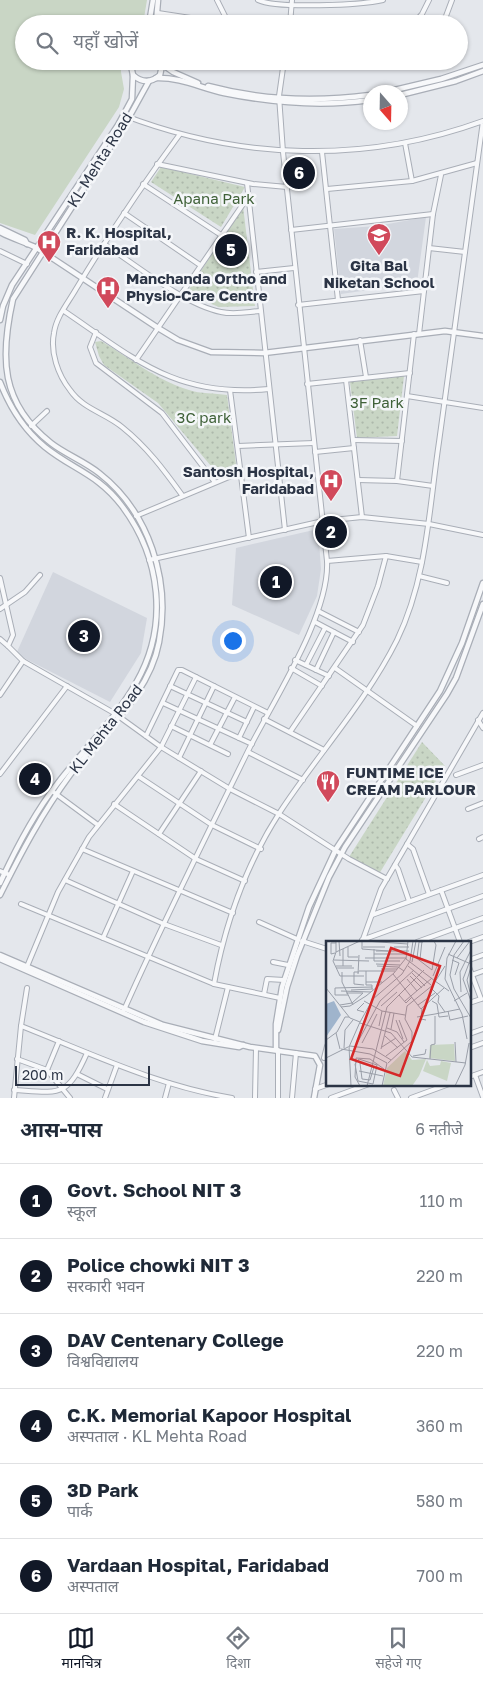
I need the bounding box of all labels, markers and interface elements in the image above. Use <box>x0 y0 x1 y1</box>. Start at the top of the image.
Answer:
search box <box>15 15 468 70</box>
icon: search <box>33 29 61 57</box>
text: यहाँ खोजें <box>73 29 138 52</box>
north arrow <box>363 85 408 130</box>
street label: KL Mehta Road <box>63 109 135 210</box>
pin: 6 <box>283 154 315 192</box>
park label: Apana Park <box>173 189 255 207</box>
school or university icon: Gita Bal Niketan School <box>366 222 392 256</box>
place label: R. K. Hospital, Faridabad <box>66 223 172 258</box>
hospital icon: R. K. Hospital, Faridabad <box>36 229 62 263</box>
pin: 5 <box>215 231 247 269</box>
place label: Gita Bal Niketan School <box>324 256 435 291</box>
place label: Manchanda Ortho and Physio-Care Centre <box>126 269 287 304</box>
hospital icon: Manchanda Ortho and Physio-Care Centre <box>95 275 121 309</box>
park label: 3F Park <box>350 393 404 411</box>
park label: 3C park <box>177 408 232 426</box>
place label: Santosh Hospital, Faridabad <box>183 462 314 497</box>
hospital icon: Santosh Hospital, Faridabad <box>318 468 344 502</box>
pin: 2 <box>315 513 347 551</box>
pin: 1 <box>260 563 292 601</box>
pin: 3 <box>68 617 100 655</box>
your location <box>220 628 246 654</box>
street label: KL Mehta Road <box>65 680 146 777</box>
pin: 4 <box>19 760 51 798</box>
place label: FUNTIME ICE CREAM PARLOUR <box>346 763 476 798</box>
restaurant icon: FUNTIME ICE CREAM PARLOUR <box>315 769 341 803</box>
inset map <box>326 941 470 1086</box>
scale bar <box>15 1063 150 1086</box>
text: 200 m <box>22 1066 63 1083</box>
text: आस-पास <box>20 1116 102 1142</box>
text: 6 नतीजे <box>415 1119 463 1139</box>
text: Govt. School NIT 3 <box>67 1178 241 1201</box>
text: 1 <box>32 1191 40 1211</box>
text: 110 m <box>419 1191 463 1211</box>
text: स्कूल <box>67 1201 96 1221</box>
text: Police chowki NIT 3 <box>67 1253 249 1276</box>
text: 2 <box>31 1266 41 1286</box>
text: 220 m <box>416 1266 463 1286</box>
text: सरकारी भवन <box>67 1276 145 1296</box>
text: DAV Centenary College <box>67 1328 284 1351</box>
text: 3 <box>31 1341 41 1361</box>
text: 220 m <box>416 1341 463 1361</box>
text: विश्वविद्यालय <box>67 1351 138 1371</box>
text: C.K. Memorial Kapoor Hospital <box>67 1403 351 1426</box>
text: 4 <box>31 1416 41 1436</box>
text: 360 m <box>416 1416 463 1436</box>
text: अस्पताल · KL Mehta Road <box>67 1426 247 1446</box>
text: 3D Park <box>67 1478 139 1501</box>
text: 5 <box>31 1491 41 1511</box>
text: 580 m <box>416 1491 463 1511</box>
text: पार्क <box>67 1501 93 1521</box>
text: Vardaan Hospital, Faridabad <box>67 1553 329 1576</box>
text: 6 <box>31 1566 41 1586</box>
text: 700 m <box>417 1566 463 1586</box>
text: अस्पताल <box>67 1576 119 1596</box>
tab: मानचित्र <box>61 1624 101 1674</box>
tab: दिशा <box>224 1624 252 1674</box>
tab: सहेजे गए <box>375 1624 422 1674</box>

